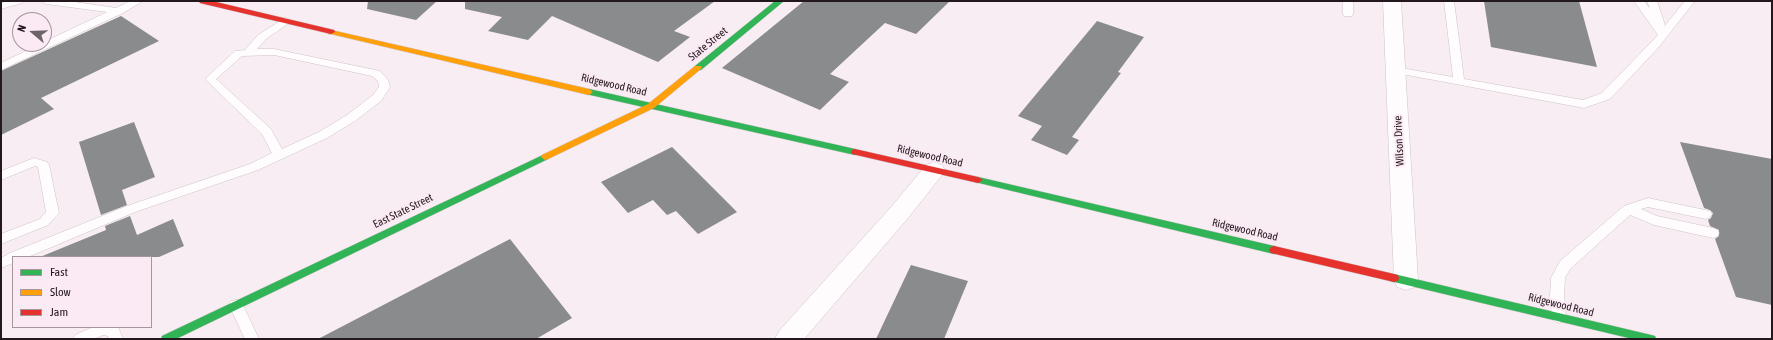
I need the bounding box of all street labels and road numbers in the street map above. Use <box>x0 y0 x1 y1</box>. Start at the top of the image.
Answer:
street label: State Street <box>686 24 730 64</box>
street label: Ridgewood Road <box>580 71 648 99</box>
street label: Wilson Drive <box>1391 115 1407 167</box>
street label: Ridgewood Road <box>896 142 964 170</box>
street label: East State Street <box>371 191 435 231</box>
street label: Ridgewood Road <box>1211 216 1279 244</box>
street label: Ridgewood Road <box>1527 290 1595 320</box>

